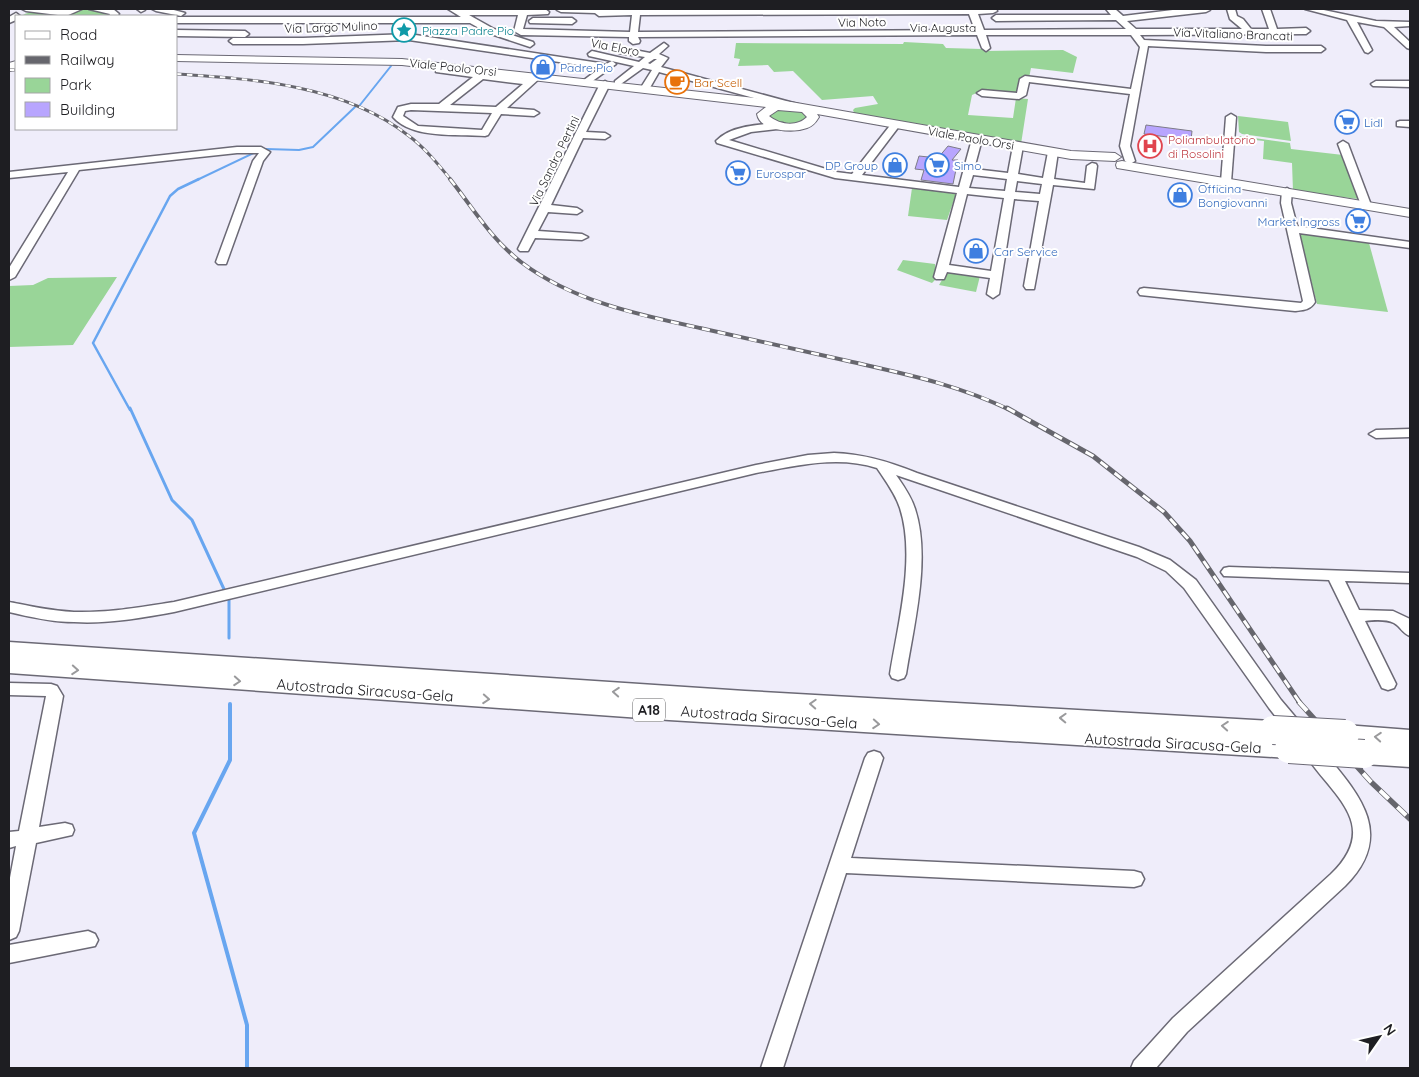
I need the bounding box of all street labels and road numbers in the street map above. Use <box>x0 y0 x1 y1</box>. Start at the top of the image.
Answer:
street label: Via Noto <box>838 14 886 30</box>
street label: Via Largo Mulino <box>284 18 378 36</box>
street label: Via Augusta <box>910 20 976 35</box>
street label: Via Vitaliano Brancati <box>1173 24 1293 44</box>
street label: Via Eloro <box>589 35 641 59</box>
street label: Viale Paolo Orsi <box>409 55 497 79</box>
street label: Via Sandro Pertini <box>526 113 582 209</box>
street label: Viale Paolo Orsi <box>927 123 1015 153</box>
street label: Autostrada Siracusa-Gela <box>276 674 454 706</box>
road number: A18 <box>633 698 665 722</box>
street label: Autostrada Siracusa-Gela <box>680 701 858 733</box>
street label: Autostrada Siracusa-Gela <box>1084 729 1262 757</box>

